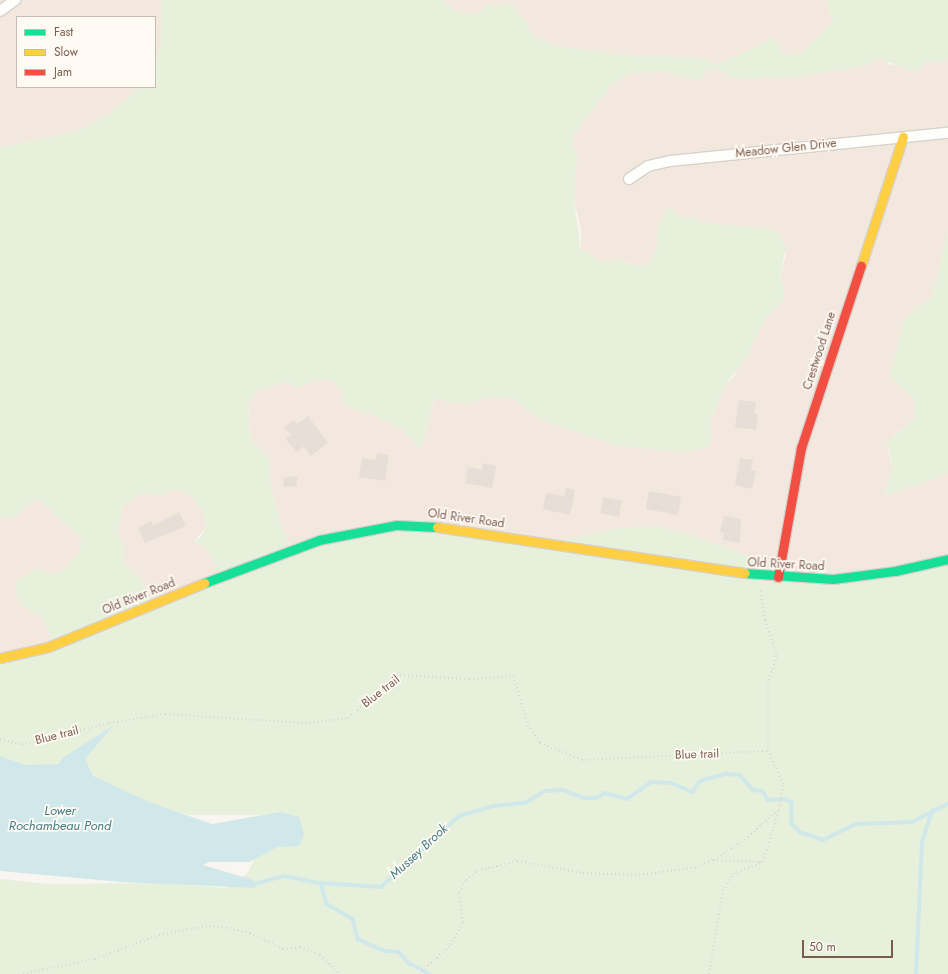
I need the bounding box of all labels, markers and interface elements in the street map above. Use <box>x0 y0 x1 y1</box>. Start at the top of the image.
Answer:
legend <box>16 16 156 88</box>
text: Fast <box>54 23 73 41</box>
text: Slow <box>54 43 78 61</box>
text: Jam <box>54 63 72 81</box>
street label: Meadow Glen Drive <box>735 137 837 161</box>
street label: Crestwood Lane <box>801 310 839 392</box>
street label: Old River Road <box>427 506 505 532</box>
street label: Old River Road <box>747 556 825 574</box>
street label: Old River Road <box>100 576 178 618</box>
street label: Blue trail <box>359 673 403 711</box>
street label: Blue trail <box>34 724 80 748</box>
street label: Blue trail <box>675 747 719 763</box>
water label: Lower Rochambeau Pond <box>9 804 111 835</box>
water label: Mussey Brook <box>387 821 451 883</box>
scale bar <box>804 932 895 958</box>
text: 50 m <box>809 938 836 956</box>

